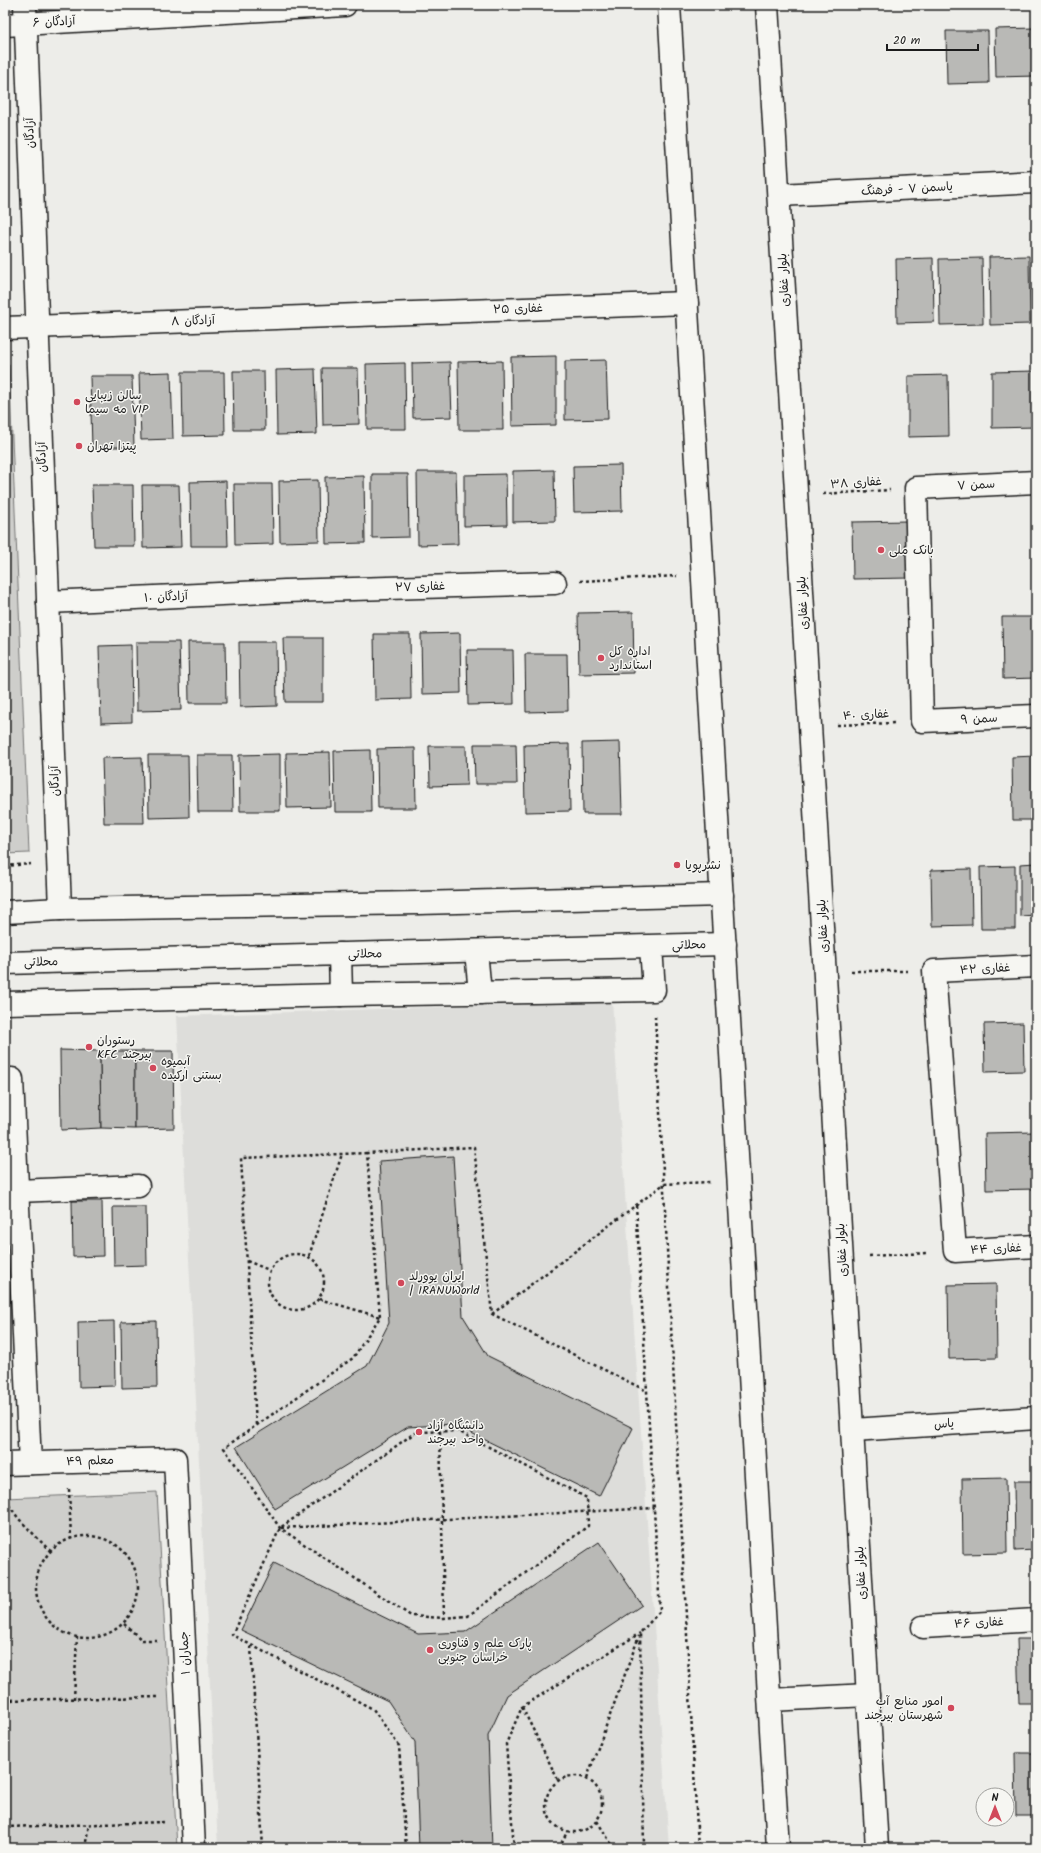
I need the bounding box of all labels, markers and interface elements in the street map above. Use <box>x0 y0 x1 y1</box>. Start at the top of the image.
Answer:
street label: آزادگان ۶ <box>32 11 77 33</box>
scale bar <box>887 26 978 52</box>
text: 20 m <box>893 31 921 50</box>
street label: آزادگان <box>20 116 40 149</box>
street label: یاسمن ۷ - فرهنگ <box>861 177 953 201</box>
street label: بلوار غفاری <box>773 253 795 307</box>
street label: غفاری ۲۵ <box>493 299 543 319</box>
street label: آزادگان ۸ <box>171 311 216 331</box>
place label: سالن زیبایی مه سیما VIP <box>85 386 149 419</box>
marker: سالن زیبایی مه سیما VIP <box>72 397 82 407</box>
place label: پیتزا تهران <box>87 437 136 456</box>
street label: آزادگان <box>32 440 52 473</box>
marker: پیتزا تهران <box>74 441 84 451</box>
street label: غفاری ۳۸ <box>830 472 882 494</box>
street label: سمن ۷ <box>957 475 995 495</box>
place label: بانک ملی <box>889 541 934 560</box>
marker: بانک ملی <box>876 545 886 555</box>
street label: بلوار غفاری <box>792 576 814 630</box>
street label: غفاری ۲۷ <box>395 577 445 597</box>
street label: آزادگان ۱۰ <box>144 586 189 608</box>
place label: اداره کل استاندارد <box>609 642 652 675</box>
marker: اداره کل استاندارد <box>596 653 606 663</box>
street label: غفاری ۴۰ <box>842 704 890 726</box>
street label: سمن ۹ <box>960 709 998 729</box>
street label: آزادگان <box>45 764 65 797</box>
place label: نشرپویا <box>685 856 721 875</box>
marker: نشرپویا <box>672 860 682 870</box>
street label: بلوار غفاری <box>812 899 834 953</box>
street label: محلاتی <box>672 935 706 955</box>
street label: محلاتی <box>348 944 382 964</box>
street label: محلاتی <box>24 952 58 972</box>
street label: غفاری ۴۲ <box>959 958 1011 980</box>
place label: رستوران KFC بیرجند <box>97 1031 152 1064</box>
marker: رستوران KFC بیرجند <box>84 1042 94 1052</box>
place label: آبمیوه بستنی ارکیده <box>161 1052 222 1085</box>
marker: آبمیوه بستنی ارکیده <box>148 1063 158 1073</box>
street label: بلوار غفاری <box>831 1223 853 1277</box>
street label: غفاری ۴۴ <box>970 1238 1022 1260</box>
place label: ایران یوورلد | IRANUWorld <box>409 1267 480 1300</box>
marker: ایران یوورلد | IRANUWorld <box>396 1278 406 1288</box>
street label: یاس <box>933 1414 955 1434</box>
place label: دانشگاه آزاد واحد بیرجند <box>427 1416 484 1449</box>
marker: دانشگاه آزاد واحد بیرجند <box>414 1427 424 1437</box>
street label: معلم ۴۹ <box>66 1451 114 1471</box>
street label: بلوار غفاری <box>850 1546 872 1600</box>
street label: غفاری ۴۶ <box>954 1612 1004 1634</box>
street label: جماران ۱ <box>174 1631 196 1675</box>
place label: پارک علم و فناوری خراسان جنوبی <box>438 1634 532 1667</box>
marker: پارک علم و فناوری خراسان جنوبی <box>425 1645 435 1655</box>
place label: امور منابع آب شهرستان بیرجند <box>864 1692 943 1725</box>
marker: امور منابع آب شهرستان بیرجند <box>946 1703 956 1713</box>
north arrow <box>975 1787 1015 1827</box>
text: N <box>992 1789 999 1807</box>

